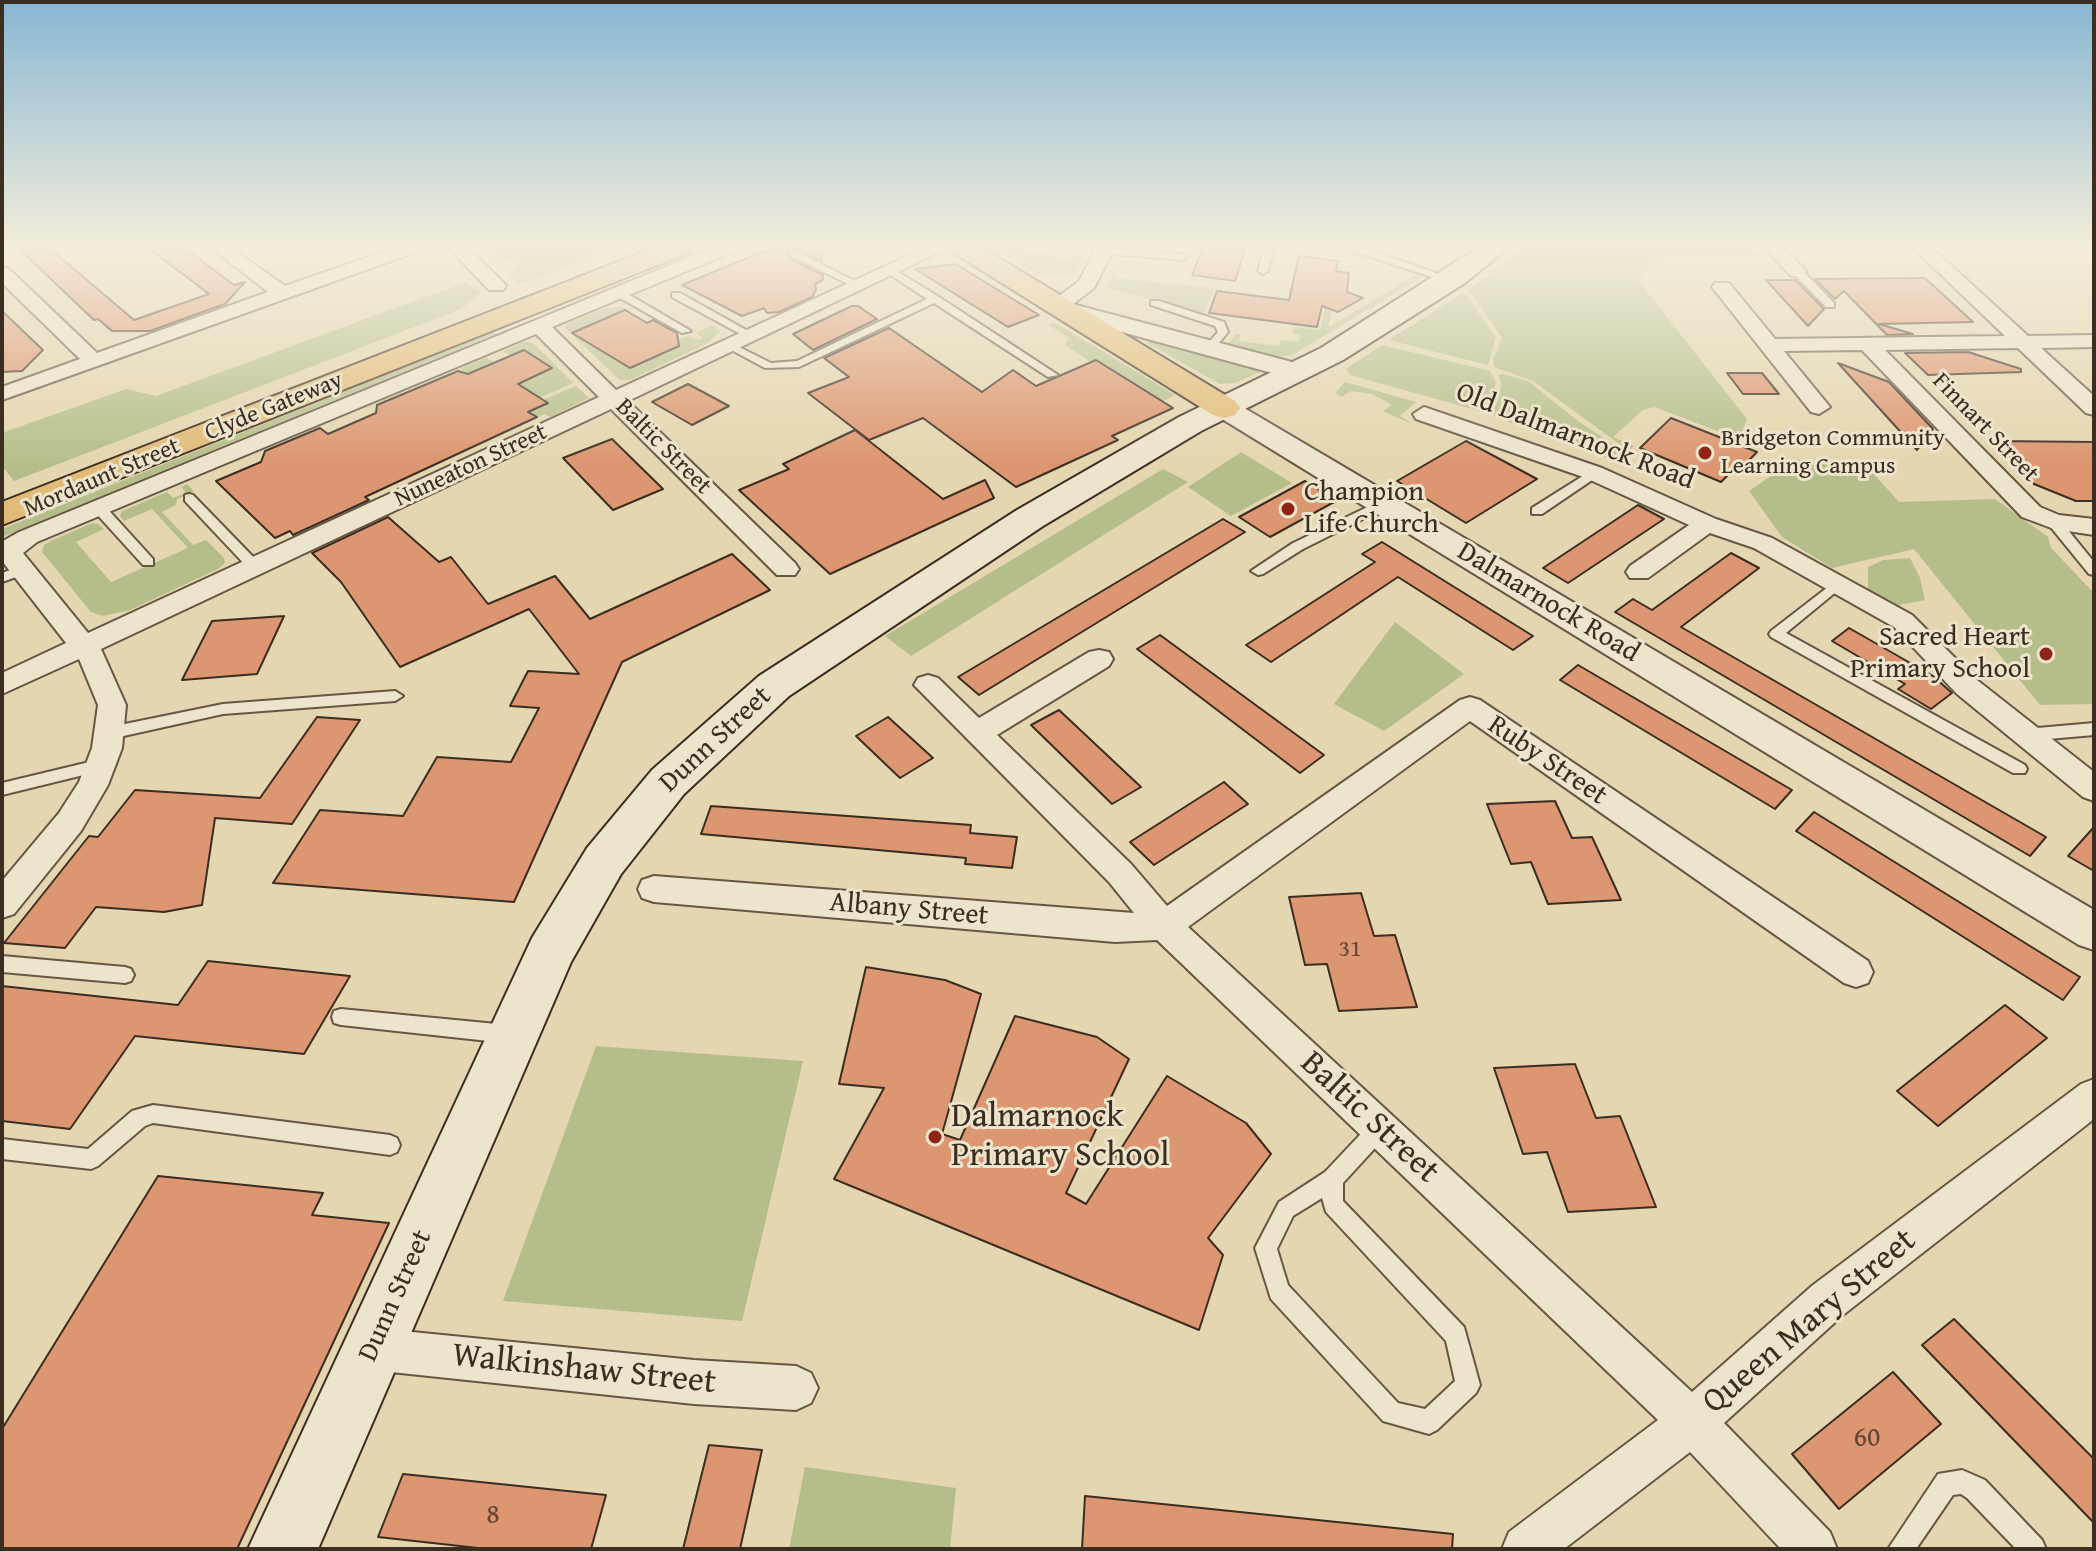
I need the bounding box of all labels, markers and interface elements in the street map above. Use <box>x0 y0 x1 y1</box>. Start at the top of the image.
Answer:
street label: Clyde Gateway <box>201 366 347 448</box>
street label: Finnart Street <box>1926 367 2044 489</box>
street label: Old Dalmarnock Road <box>1451 376 1699 498</box>
street label: Baltic Street <box>609 393 717 501</box>
street label: Nuneaton Street <box>390 418 552 514</box>
place label: Bridgeton Community Learning Campus <box>1721 425 1945 481</box>
street label: Mordaunt Street <box>20 432 184 524</box>
marker: Bridgeton Community Learning Campus <box>1696 444 1714 462</box>
place label: Champion Life Church <box>1304 476 1439 542</box>
marker: Champion Life Church <box>1279 500 1297 518</box>
street label: Dalmarnock Road <box>1451 535 1645 671</box>
place label: Sacred Heart Primary School <box>1850 621 2030 687</box>
marker: Sacred Heart Primary School <box>2037 645 2055 663</box>
street label: Dunn Street <box>653 680 779 800</box>
street label: Ruby Street <box>1481 709 1613 813</box>
street label: Albany Street <box>828 886 990 934</box>
house number: 31 <box>1338 936 1362 964</box>
street label: Baltic Street <box>1291 1043 1447 1193</box>
place label: Dalmarnock Primary School <box>951 1097 1170 1176</box>
marker: Dalmarnock Primary School <box>926 1128 944 1146</box>
street label: Queen Mary Street <box>1695 1221 1925 1423</box>
street label: Dunn Street <box>352 1225 440 1367</box>
street label: Walkinshaw Street <box>450 1336 718 1404</box>
house number: 60 <box>1854 1422 1880 1456</box>
house number: 8 <box>486 1499 500 1533</box>

